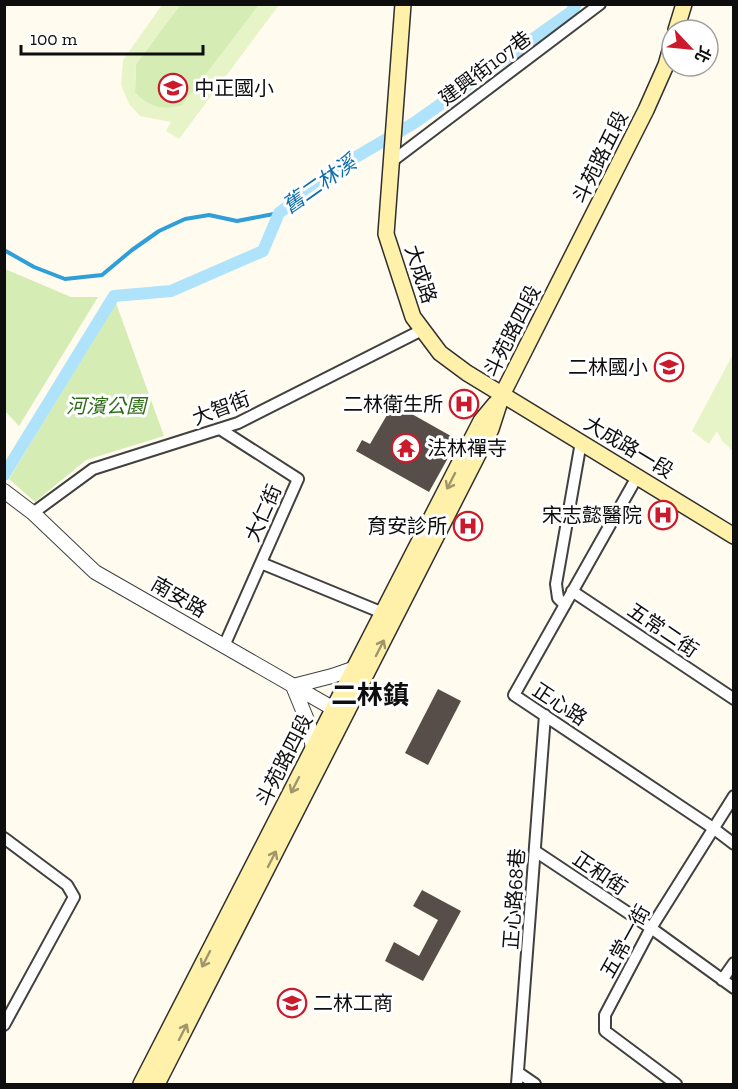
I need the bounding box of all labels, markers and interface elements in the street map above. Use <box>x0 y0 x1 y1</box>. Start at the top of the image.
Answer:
scale bar <box>21 18 202 56</box>
north arrow <box>660 18 720 78</box>
street label: 建興街107巷 <box>434 26 536 110</box>
text: 100 m <box>30 28 78 50</box>
text: 北 <box>691 43 715 66</box>
school or university icon: 中正國小 <box>157 72 189 104</box>
place label: 中正國小 <box>194 76 274 100</box>
street label: 斗苑路五段 <box>567 107 633 207</box>
water label: 舊二林溪 <box>277 148 363 218</box>
street label: 大成路 <box>400 242 442 306</box>
street label: 斗苑路四段 <box>479 281 545 381</box>
school or university icon: 二林國小 <box>653 351 685 383</box>
place label: 二林國小 <box>568 355 648 379</box>
street label: 大智街 <box>189 386 253 430</box>
hospital icon: 二林衛生所 <box>448 388 480 420</box>
place label: 二林衛生所 <box>343 392 443 416</box>
park label: 河濱公園 <box>66 394 149 418</box>
street label: 大成路一段 <box>580 411 678 483</box>
temple icon: 法林禪寺 <box>390 432 422 464</box>
place label: 法林禪寺 <box>427 436 507 460</box>
one-way arrow <box>445 471 456 489</box>
street label: 大仁街 <box>240 481 286 545</box>
hospital icon: 宋志懿醫院 <box>647 499 679 531</box>
place label: 宋志懿醫院 <box>542 503 642 527</box>
hospital icon: 育安診所 <box>452 510 484 542</box>
place label: 育安診所 <box>367 514 447 538</box>
street label: 南安路 <box>147 572 211 622</box>
street label: 五常二街 <box>623 598 703 662</box>
one-way arrow <box>375 639 386 657</box>
street label: 正心路 <box>528 678 592 730</box>
district label: 二林鎮 <box>331 679 409 711</box>
street label: 斗苑路四段 <box>251 710 317 810</box>
one-way arrow <box>288 776 300 794</box>
street label: 正和街 <box>568 846 632 900</box>
street label: 正心路68巷 <box>498 848 530 950</box>
one-way arrow <box>267 850 279 868</box>
street label: 五常一街 <box>595 900 655 982</box>
one-way arrow <box>200 949 211 967</box>
school or university icon: 二林工商 <box>276 987 308 1019</box>
place label: 二林工商 <box>313 991 393 1015</box>
one-way arrow <box>178 1024 190 1042</box>

